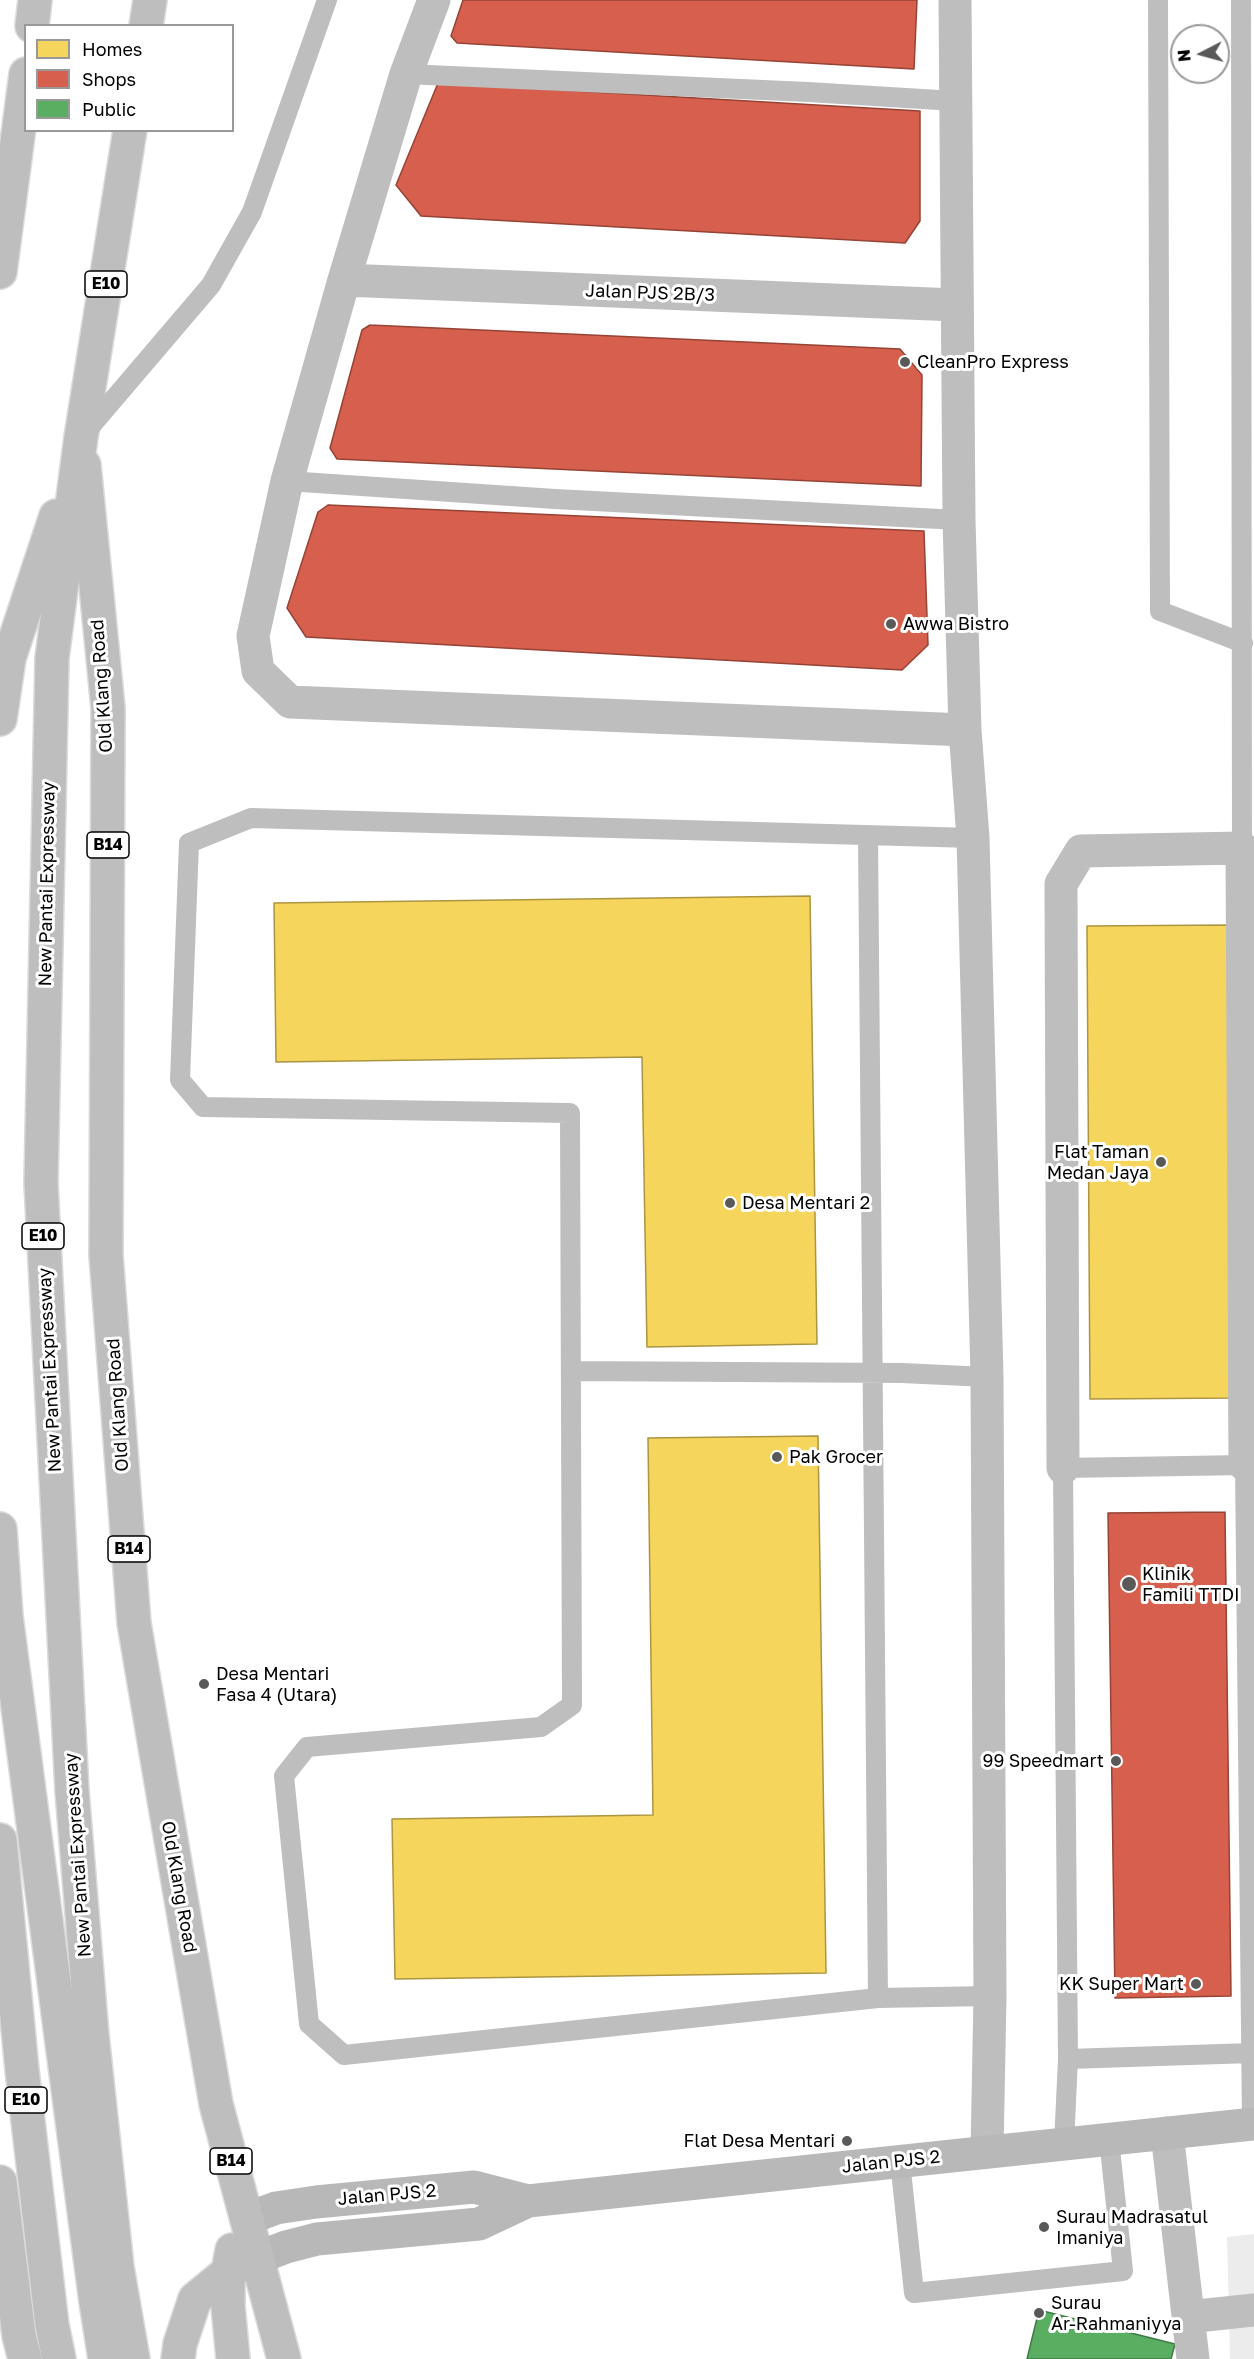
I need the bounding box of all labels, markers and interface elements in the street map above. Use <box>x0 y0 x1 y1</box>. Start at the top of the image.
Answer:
legend <box>24 24 234 132</box>
north arrow <box>1170 24 1230 84</box>
text: Homes <box>82 38 142 60</box>
text: N <box>1174 49 1195 63</box>
text: Shops <box>82 68 136 90</box>
text: Public <box>82 98 136 120</box>
road number: E10 <box>85 271 127 297</box>
street label: Jalan PJS 2B/3 <box>585 280 715 306</box>
place label: CleanPro Express <box>917 351 1069 373</box>
marker: CleanPro Express <box>898 355 912 369</box>
place label: Awwa Bistro <box>903 613 1009 635</box>
marker: Awwa Bistro <box>884 617 898 631</box>
street label: Old Klang Road <box>87 619 117 753</box>
street label: New Pantai Expressway <box>34 781 60 987</box>
road number: B14 <box>87 832 129 858</box>
place label: Flat Taman Medan Jaya <box>1047 1141 1149 1184</box>
marker: Flat Taman Medan Jaya <box>1154 1155 1168 1169</box>
place label: Desa Mentari 2 <box>742 1192 870 1214</box>
marker: Desa Mentari 2 <box>723 1196 737 1210</box>
road number: E10 <box>22 1223 64 1249</box>
street label: New Pantai Expressway <box>34 1267 66 1473</box>
street label: Old Klang Road <box>103 1338 133 1472</box>
place label: Pak Grocer <box>789 1446 883 1468</box>
marker: Pak Grocer <box>770 1450 784 1464</box>
road number: B14 <box>108 1536 150 1562</box>
place label: Klinik Famili TTDI <box>1142 1563 1240 1606</box>
marker: Klinik Famili TTDI <box>1120 1575 1138 1593</box>
place label: Desa Mentari Fasa 4 (Utara) <box>216 1663 337 1706</box>
marker: Desa Mentari Fasa 4 (Utara) <box>197 1677 211 1691</box>
place label: 99 Speedmart <box>983 1750 1104 1772</box>
street label: New Pantai Expressway <box>60 1752 96 1958</box>
marker: 99 Speedmart <box>1109 1754 1123 1768</box>
street label: Old Klang Road <box>157 1819 201 1955</box>
place label: KK Super Mart <box>1059 1973 1184 1995</box>
marker: KK Super Mart <box>1189 1977 1203 1991</box>
road number: E10 <box>5 2087 47 2113</box>
place label: Flat Desa Mentari <box>684 2130 835 2152</box>
marker: Flat Desa Mentari <box>840 2134 854 2148</box>
street label: Jalan PJS 2 <box>841 2146 941 2178</box>
road number: B14 <box>210 2148 252 2174</box>
street label: Jalan PJS 2 <box>337 2180 437 2210</box>
place label: Surau Madrasatul Imaniya <box>1056 2206 1208 2248</box>
marker: Surau Madrasatul Imaniya <box>1037 2220 1051 2234</box>
place label: Surau Ar-Rahmaniyya <box>1051 2292 1181 2334</box>
marker: Surau Ar-Rahmaniyya <box>1032 2306 1046 2320</box>

